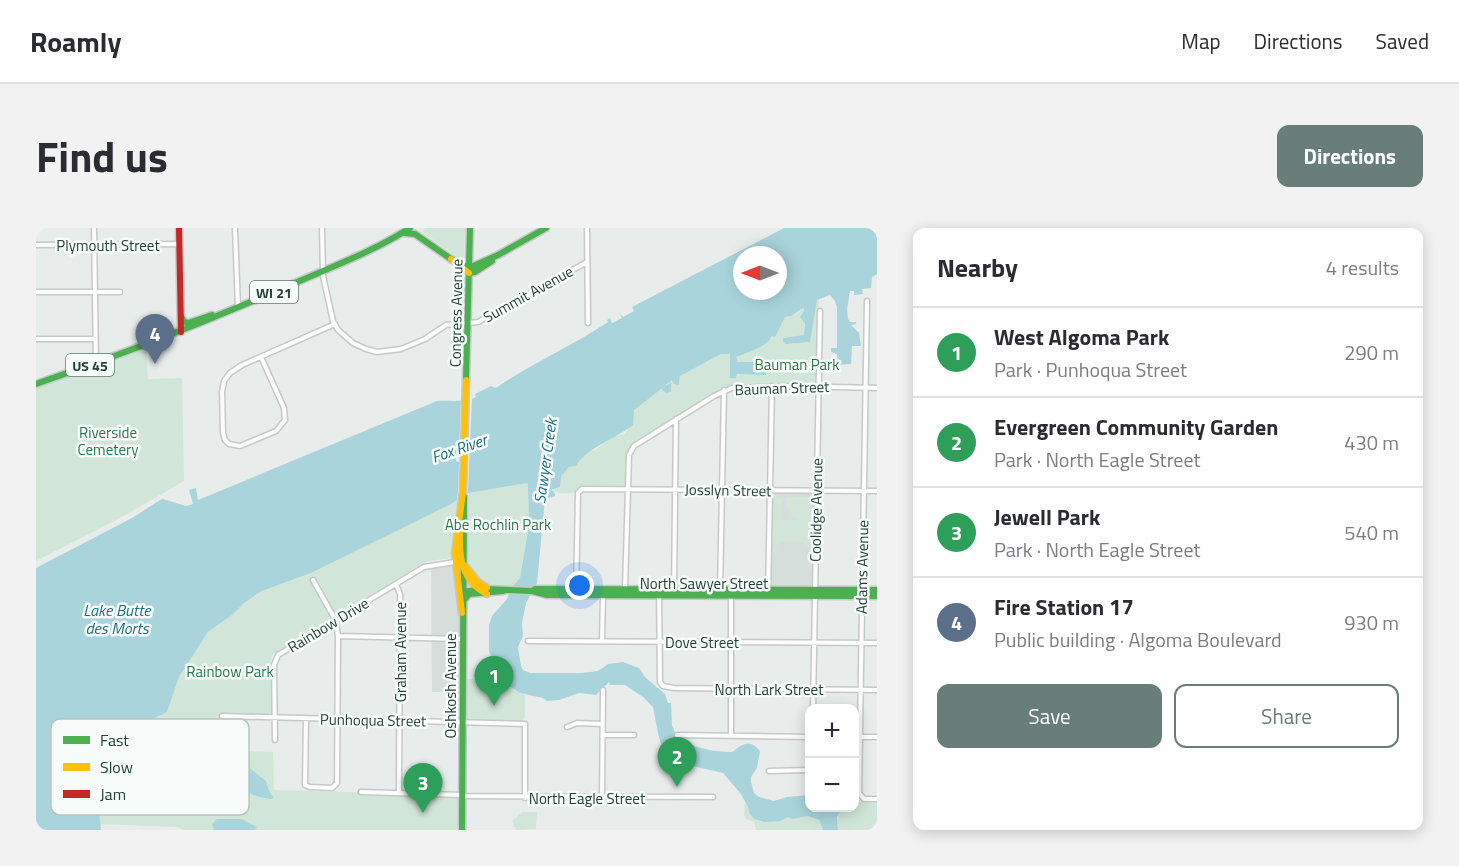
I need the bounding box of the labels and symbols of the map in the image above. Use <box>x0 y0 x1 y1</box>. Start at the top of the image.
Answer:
street label: Plymouth Street <box>56 234 160 257</box>
north arrow <box>733 246 787 300</box>
street label: Congress Avenue <box>444 259 468 367</box>
street label: Summit Avenue <box>479 260 577 328</box>
road number: WI 21 <box>250 281 298 303</box>
pin: 4 <box>136 314 174 364</box>
park label: Bauman Park <box>755 353 839 376</box>
road number: US 45 <box>66 354 114 376</box>
street label: Bauman Street <box>734 375 831 401</box>
water label: Sawyer Creek <box>527 415 563 505</box>
park label: Riverside Cemetery <box>78 421 138 461</box>
water label: Fox River <box>428 427 492 469</box>
street label: Coolidge Avenue <box>804 458 828 562</box>
street label: Josslyn Street <box>684 478 772 502</box>
park label: Abe Rochlin Park <box>445 513 551 536</box>
street label: Adams Avenue <box>850 520 874 614</box>
your location <box>565 571 594 600</box>
street label: North Sawyer Street <box>640 572 769 595</box>
street label: Rainbow Drive <box>283 592 373 658</box>
water label: Lake Butte des Morts <box>83 598 152 640</box>
street label: Graham Avenue <box>389 602 412 702</box>
street label: Dove Street <box>665 631 740 654</box>
street label: Oshkosh Avenue <box>439 633 462 739</box>
pin: 1 <box>474 656 514 706</box>
park label: Rainbow Park <box>186 660 274 683</box>
street label: North Lark Street <box>715 678 824 701</box>
street label: Punhoqua Street <box>320 708 427 732</box>
legend <box>51 719 249 815</box>
text: Fast <box>100 728 129 752</box>
pin: 2 <box>658 738 696 787</box>
text: Slow <box>100 755 133 779</box>
pin: 3 <box>404 764 442 813</box>
text: Jam <box>100 782 126 806</box>
street label: North Eagle Street <box>529 787 646 810</box>

